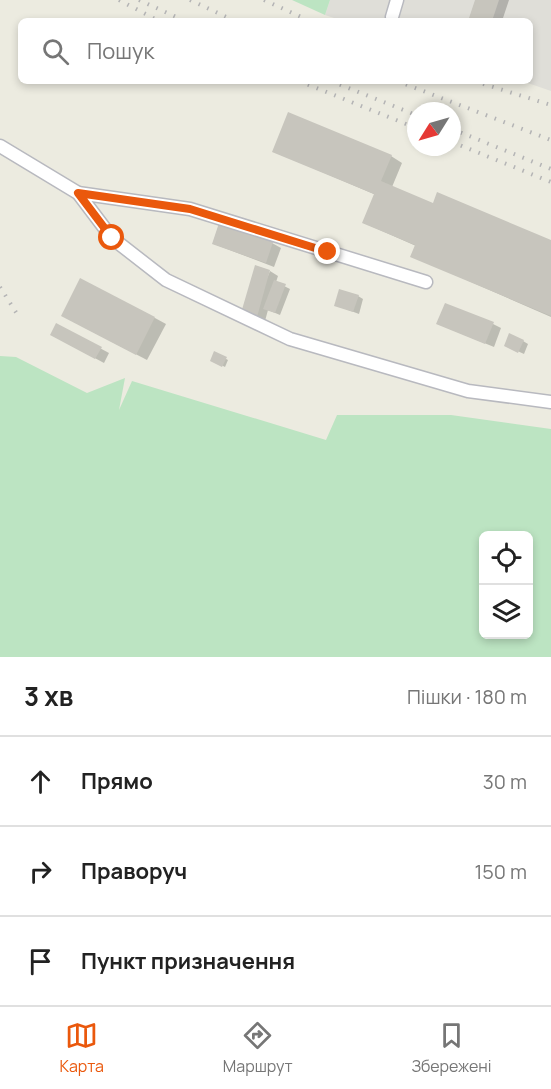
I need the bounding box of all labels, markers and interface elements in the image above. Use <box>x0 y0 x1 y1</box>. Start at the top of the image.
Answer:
search box <box>18 18 533 84</box>
icon: search <box>39 35 72 68</box>
text: Пошук <box>87 36 154 66</box>
north arrow <box>407 102 461 156</box>
route start <box>98 224 124 250</box>
route end <box>314 238 340 264</box>
map controls <box>479 531 533 639</box>
button: locate <box>479 531 533 585</box>
button: layers <box>479 585 533 639</box>
text: 3 хв <box>24 678 73 714</box>
text: Пішки · 180 m <box>407 683 527 710</box>
icon: ahead <box>24 765 57 798</box>
text: Прямо <box>81 766 153 796</box>
text: 30 m <box>483 768 527 795</box>
icon: right <box>24 855 57 888</box>
text: Праворуч <box>81 856 187 886</box>
text: 150 m <box>474 858 527 885</box>
icon: arrive <box>24 945 57 978</box>
text: Пункт призначення <box>81 946 295 976</box>
tab: Карта <box>59 1019 104 1077</box>
tab: Маршрут <box>223 1019 293 1077</box>
tab: Збережені <box>411 1019 492 1077</box>

